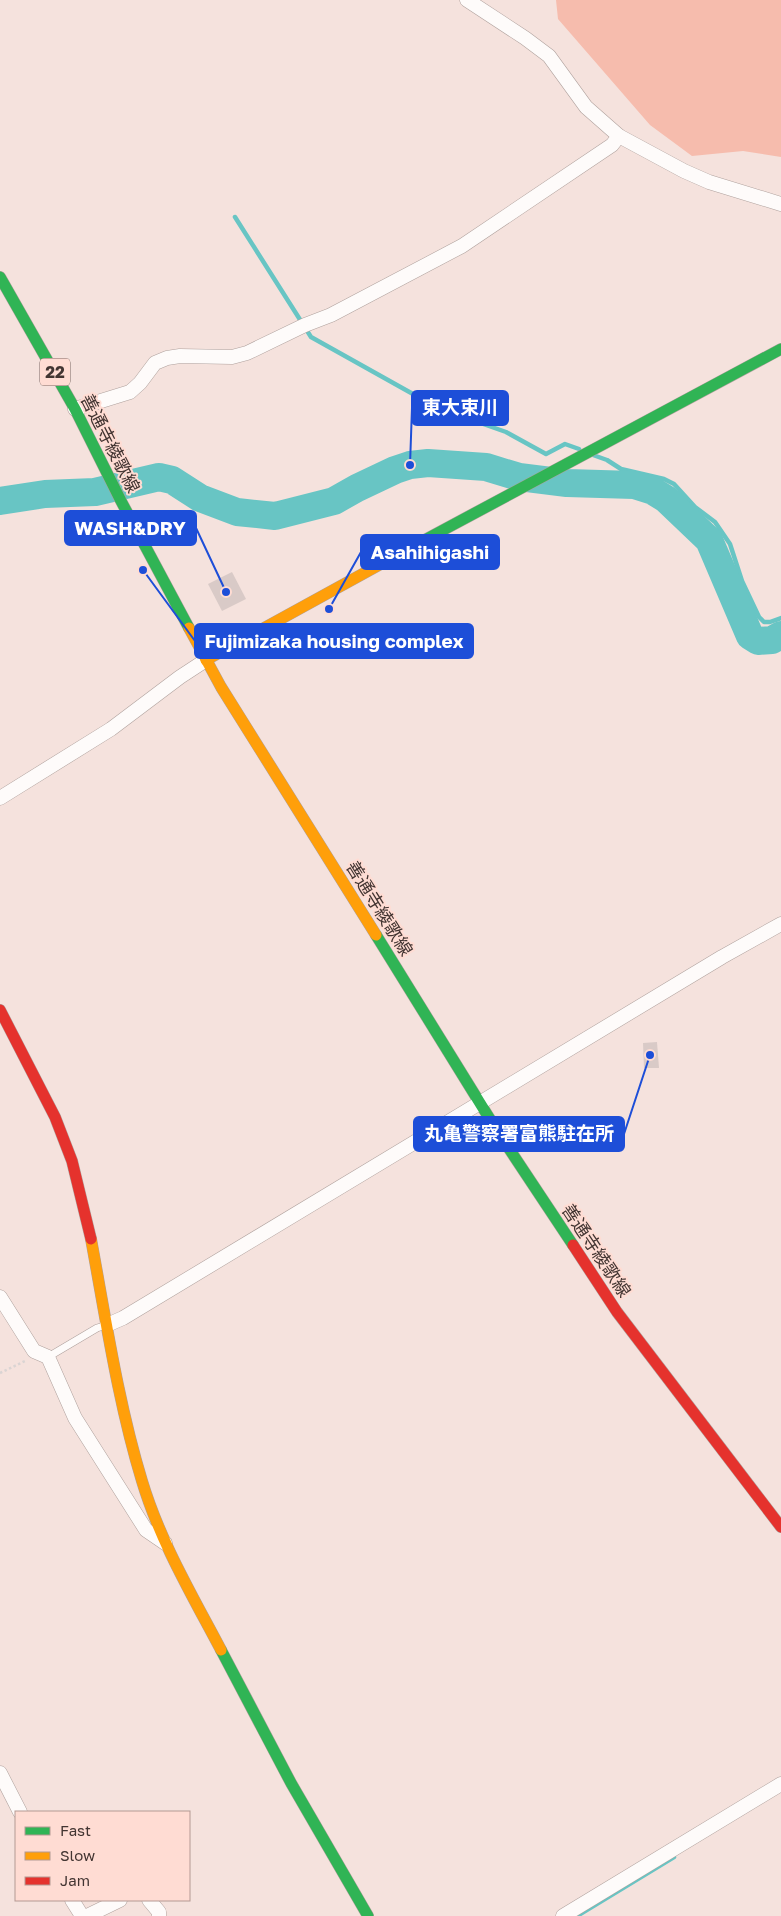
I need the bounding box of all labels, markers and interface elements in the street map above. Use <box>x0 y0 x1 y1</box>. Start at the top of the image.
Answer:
road number: 22 <box>40 358 70 386</box>
street label: 善通寺綾歌線 <box>77 390 145 496</box>
callout: 東大束川 <box>412 391 508 425</box>
text: 東大束川 <box>422 395 498 418</box>
callout: WASH&DRY <box>65 511 196 545</box>
text: WASH&DRY <box>74 516 186 539</box>
callout: Asahihigashi <box>361 535 499 569</box>
text: Asahihigashi <box>371 540 489 563</box>
callout: Fujimizaka housing complex <box>195 624 473 658</box>
text: Fujimizaka housing complex <box>205 629 463 652</box>
street label: 善通寺綾歌線 <box>342 856 418 960</box>
callout: 丸亀警察署富熊駐在所 <box>414 1117 624 1151</box>
text: 丸亀警察署富熊駐在所 <box>424 1121 614 1144</box>
street label: 善通寺綾歌線 <box>558 1199 636 1301</box>
legend <box>15 1811 190 1901</box>
text: Fast <box>60 1821 91 1839</box>
text: Slow <box>60 1846 95 1864</box>
text: Jam <box>60 1871 90 1889</box>

